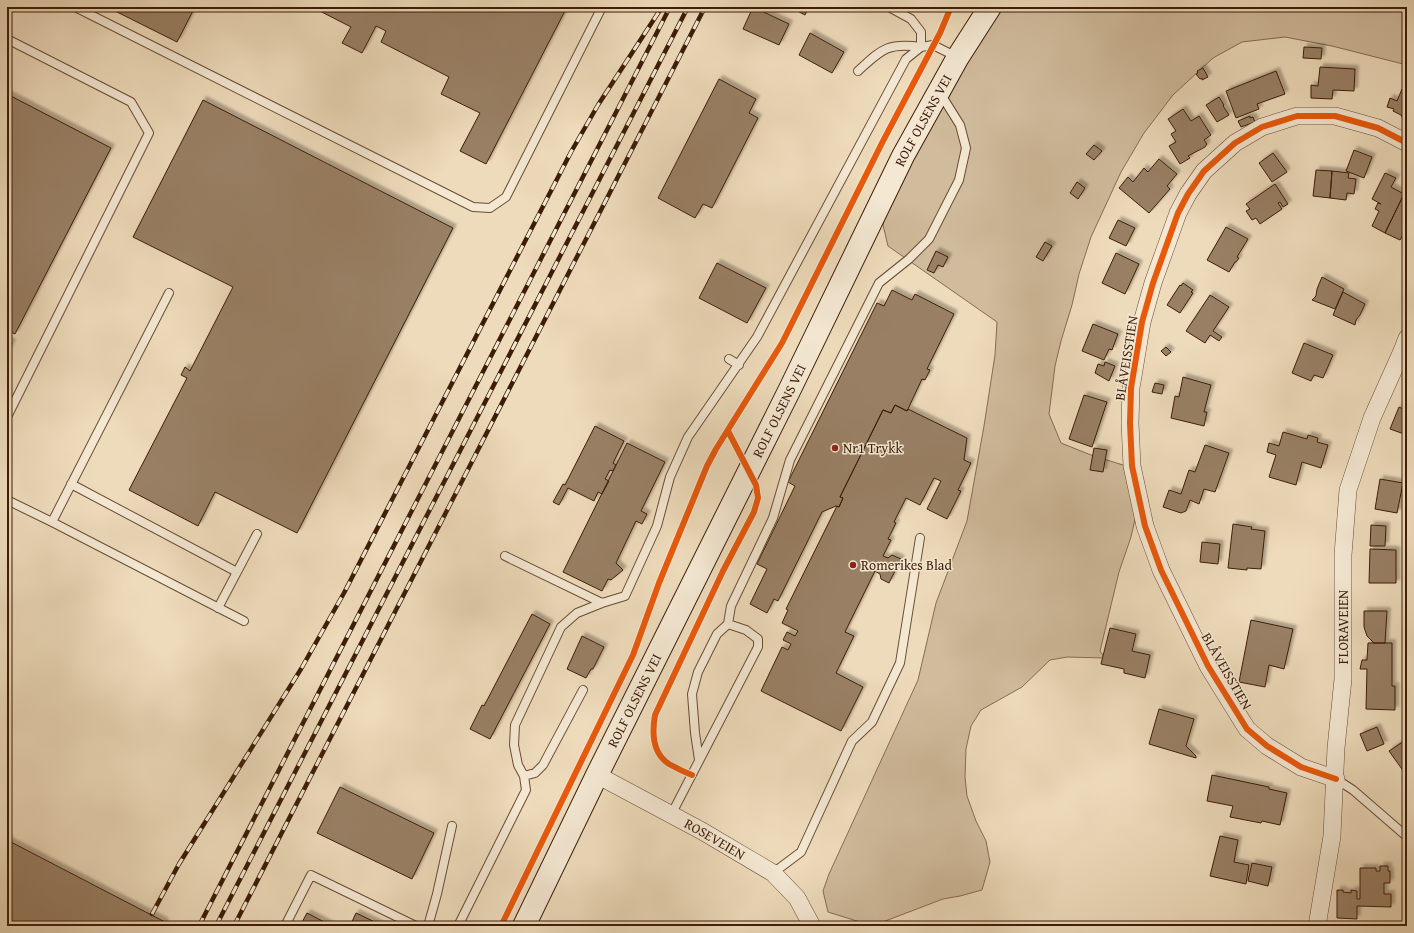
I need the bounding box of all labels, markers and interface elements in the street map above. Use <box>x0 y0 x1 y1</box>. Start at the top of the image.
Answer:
street label: ROLF OLSENS VEI <box>889 71 956 170</box>
street label: BLÅVEISSTIEN <box>1109 314 1143 402</box>
street label: ROLF OLSENS VEI <box>747 360 811 461</box>
place label: Nr1 Trykk <box>843 438 903 458</box>
marker: Nr1 Trykk <box>830 443 840 453</box>
place label: Romerikes Blad <box>861 555 952 575</box>
marker: Romerikes Blad <box>848 560 858 570</box>
street label: FLORAVEIEN <box>1333 590 1353 664</box>
street label: BLÅVEISSTIEN <box>1197 629 1257 713</box>
street label: ROLF OLSENS VEI <box>602 650 666 751</box>
street label: ROSEVEIEN <box>681 813 749 864</box>

